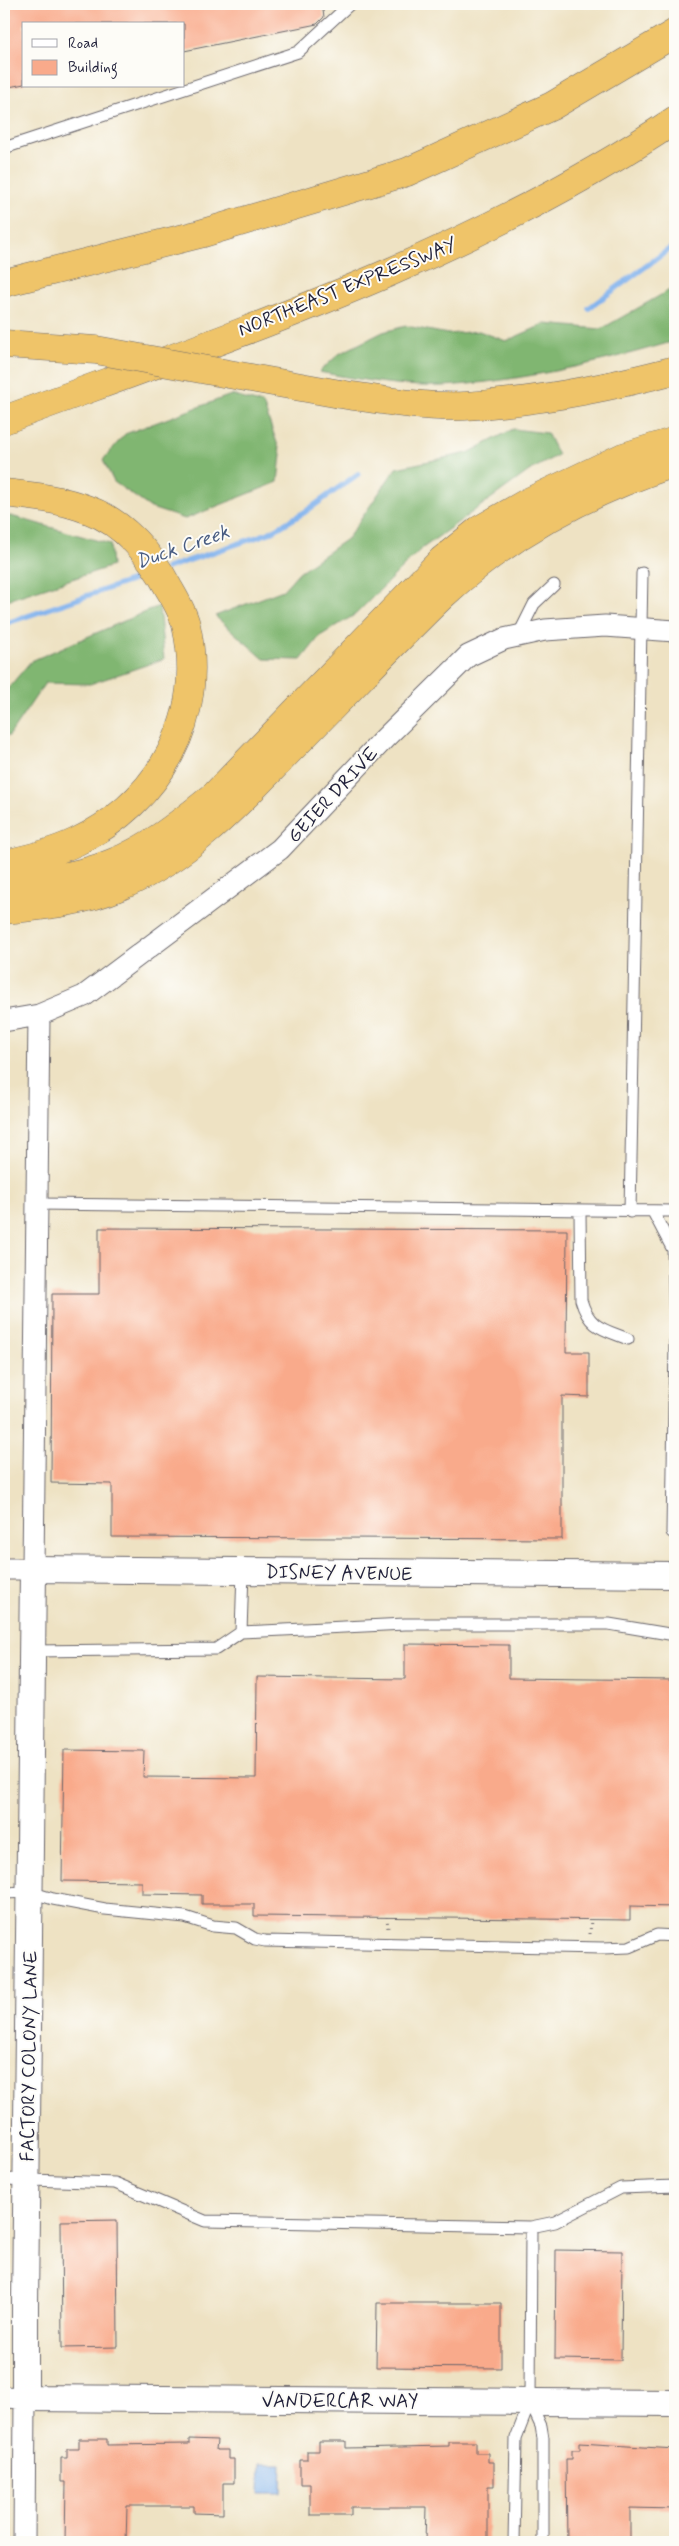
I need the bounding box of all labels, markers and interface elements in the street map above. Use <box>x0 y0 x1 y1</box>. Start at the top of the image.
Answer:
legend <box>22 22 185 88</box>
text: Road <box>68 34 98 54</box>
text: Building <box>68 58 118 79</box>
street label: NORTHEAST EXPRESSWAY <box>234 232 461 343</box>
water label: Duck Creek <box>132 519 233 576</box>
street label: GEIER DRIVE <box>282 742 384 849</box>
street label: DISNEY AVENUE <box>265 1560 413 1587</box>
street label: FACTORY COLONY LANE <box>15 1950 44 2162</box>
street label: VANDERCAR WAY <box>262 2389 419 2414</box>

